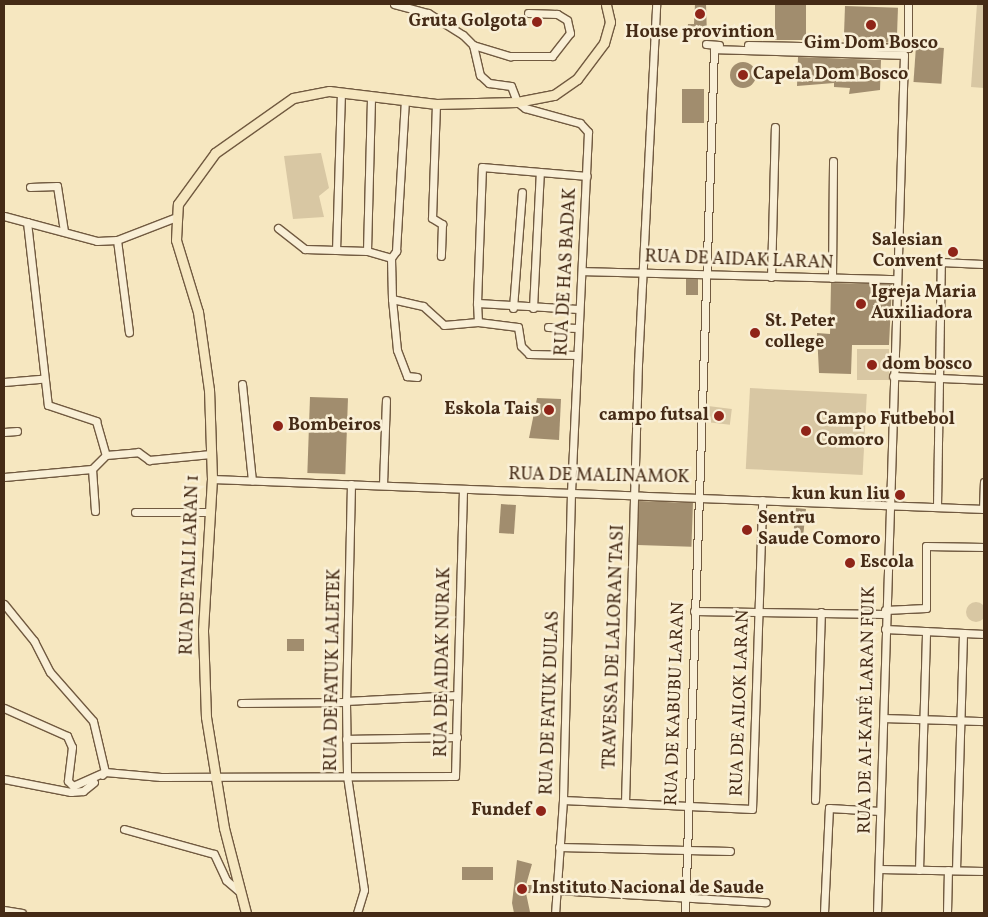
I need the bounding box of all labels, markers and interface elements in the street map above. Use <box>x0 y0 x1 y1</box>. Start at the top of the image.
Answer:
marker: House provintion <box>694 8 706 20</box>
place label: Gruta Golgota <box>408 11 527 33</box>
marker: Gruta Golgota <box>531 16 543 28</box>
marker: Gim Dom Bosco <box>865 19 877 31</box>
place label: House provintion <box>625 22 775 44</box>
place label: Gim Dom Bosco <box>804 33 938 55</box>
place label: Capela Dom Bosco <box>753 64 908 86</box>
marker: Capela Dom Bosco <box>737 69 749 81</box>
street label: RUA DE HAS BADAK <box>552 187 582 357</box>
place label: Salesian Convent <box>872 231 943 274</box>
marker: Salesian Convent <box>947 246 959 258</box>
street label: RUA DE AIDAK LARAN <box>644 247 834 275</box>
place label: Igreja Maria Auxiliadora <box>871 283 976 326</box>
marker: Igreja Maria Auxiliadora <box>855 298 867 310</box>
place label: St. Peter college <box>765 312 835 354</box>
marker: St. Peter college <box>749 327 761 339</box>
place label: dom bosco <box>882 354 972 376</box>
marker: dom bosco <box>866 359 878 371</box>
place label: Eskola Tais <box>444 399 539 421</box>
marker: Eskola Tais <box>543 404 555 416</box>
place label: campo futsal <box>599 405 709 427</box>
marker: campo futsal <box>713 410 725 422</box>
place label: Campo Futbebol Comoro <box>816 410 955 452</box>
place label: Bombeiros <box>288 415 381 437</box>
marker: Bombeiros <box>272 420 284 432</box>
marker: Campo Futbebol Comoro <box>800 425 812 437</box>
street label: RUA DE MALINAMOK <box>508 465 690 489</box>
street label: RUA DE TALI LARAN 1 <box>177 474 205 656</box>
place label: kun kun liu <box>792 484 890 506</box>
marker: kun kun liu <box>894 489 906 501</box>
place label: Sentru Saude Comoro <box>758 509 880 552</box>
marker: Sentru Saude Comoro <box>740 523 754 537</box>
street label: TRAVESSA DE LALORAN TASI <box>600 524 630 770</box>
place label: Escola <box>860 552 914 574</box>
marker: Escola <box>844 557 856 569</box>
street label: RUA DE AIDAK NURAK <box>432 567 456 757</box>
street label: RUA DE FATUK LALETEK <box>321 568 347 772</box>
street label: RUA DE AI-KAFÉ LARAN FUIK <box>855 586 881 834</box>
street label: RUA DE KABUBU LARAN <box>662 602 690 806</box>
street label: RUA DE AILOK LARAN <box>727 609 755 797</box>
street label: RUA DE FATUK DULAS <box>537 610 565 796</box>
place label: Fundef <box>471 800 531 822</box>
marker: Fundef <box>535 805 547 817</box>
place label: Instituto Nacional de Saude <box>532 878 764 900</box>
marker: Instituto Nacional de Saude <box>516 883 528 895</box>

